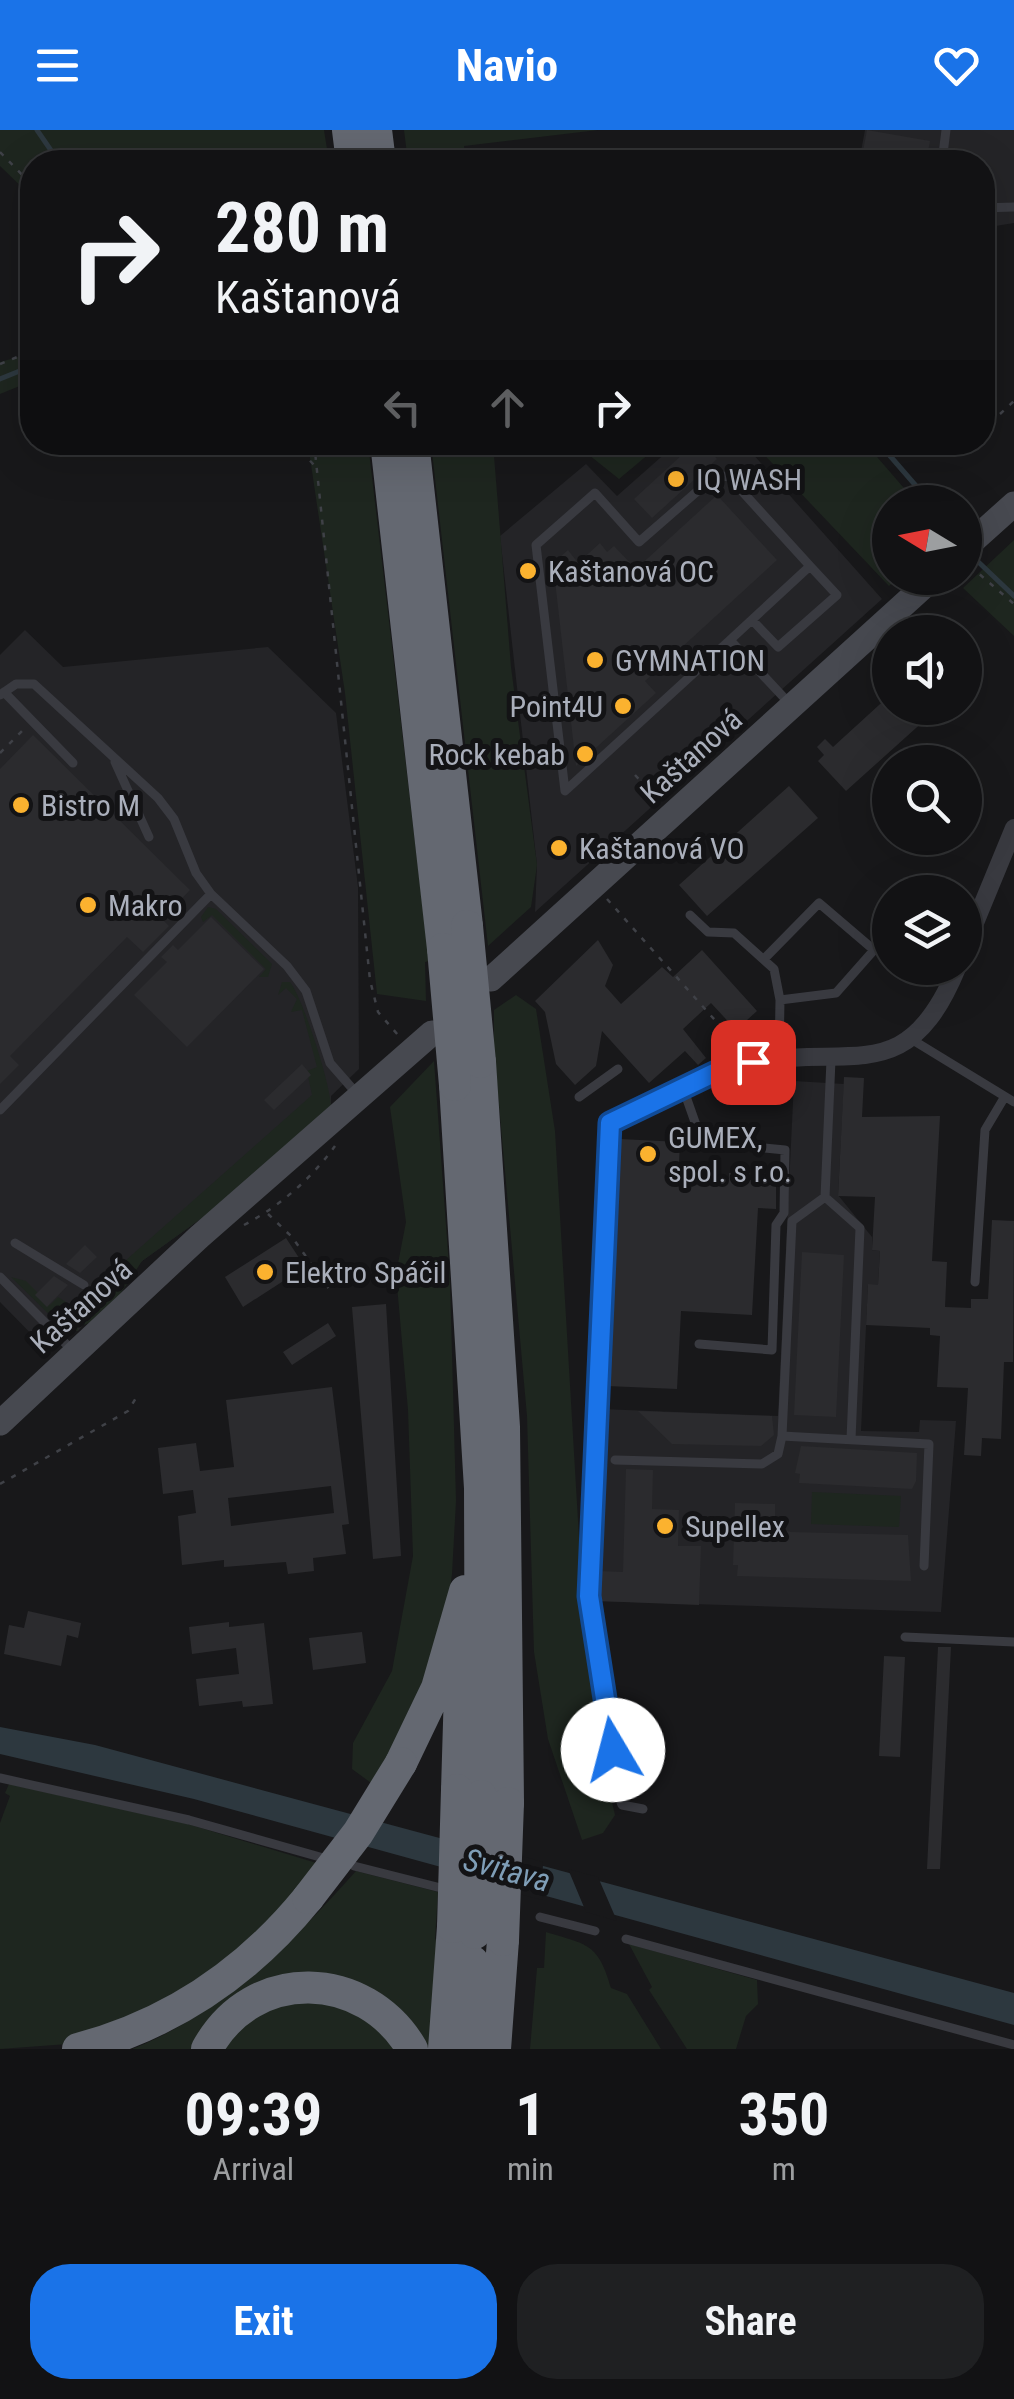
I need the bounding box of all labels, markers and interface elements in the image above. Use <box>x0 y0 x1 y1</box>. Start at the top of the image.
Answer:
icon: menu <box>30 38 85 93</box>
icon: heart <box>929 38 984 93</box>
text: Navio <box>456 39 558 92</box>
text: 280 m <box>215 187 389 269</box>
icon: right <box>50 190 180 320</box>
text: Kaštanová <box>215 271 401 324</box>
icon: left <box>375 380 430 435</box>
icon: ahead <box>480 380 535 435</box>
icon: right <box>585 380 640 435</box>
place label: IQ WASH <box>696 462 802 497</box>
marker: IQ WASH <box>665 468 687 490</box>
north arrow <box>872 485 982 595</box>
map controls <box>872 485 982 985</box>
place label: Kaštanová OC <box>548 554 714 589</box>
marker: Kaštanová OC <box>517 560 539 582</box>
button: sound <box>872 615 982 725</box>
place label: GYMNATION <box>615 643 765 678</box>
marker: GYMNATION <box>584 649 606 671</box>
place label: Point4U <box>510 689 603 724</box>
marker: Point4U <box>612 695 634 717</box>
street label: Kaštanová <box>633 702 749 810</box>
place label: Rock kebab <box>429 737 565 772</box>
marker: Rock kebab <box>574 743 596 765</box>
button: search <box>872 745 982 855</box>
place label: Bistro M <box>41 788 140 823</box>
marker: Bistro M <box>10 794 32 816</box>
place label: Kaštanová VO <box>579 831 745 866</box>
marker: Kaštanová VO <box>548 837 570 859</box>
button: layers <box>872 875 982 985</box>
place label: Makro <box>108 888 182 923</box>
marker: Makro <box>77 894 99 916</box>
pin <box>711 1020 796 1105</box>
icon: arrive <box>726 1035 781 1090</box>
place label: GUMEX, spol. s r.o. <box>668 1120 792 1189</box>
marker: GUMEX, spol. s r.o. <box>637 1143 659 1165</box>
street label: Kaštanová <box>23 1252 139 1360</box>
place label: Elektro Spáčil <box>285 1255 446 1290</box>
marker: Elektro Spáčil <box>254 1261 276 1283</box>
place label: Supellex <box>685 1509 785 1544</box>
marker: Supellex <box>654 1515 676 1537</box>
position arrow <box>561 1698 665 1802</box>
water label: Svitava <box>459 1840 555 1900</box>
text: 09:39 <box>185 2079 322 2150</box>
text: 1 <box>515 2079 546 2150</box>
text: 350 <box>738 2079 829 2150</box>
text: Arrival <box>213 2150 294 2188</box>
text: min <box>507 2150 554 2188</box>
text: m <box>772 2150 796 2188</box>
button: Exit <box>30 2264 497 2379</box>
button: Share <box>517 2264 984 2379</box>

